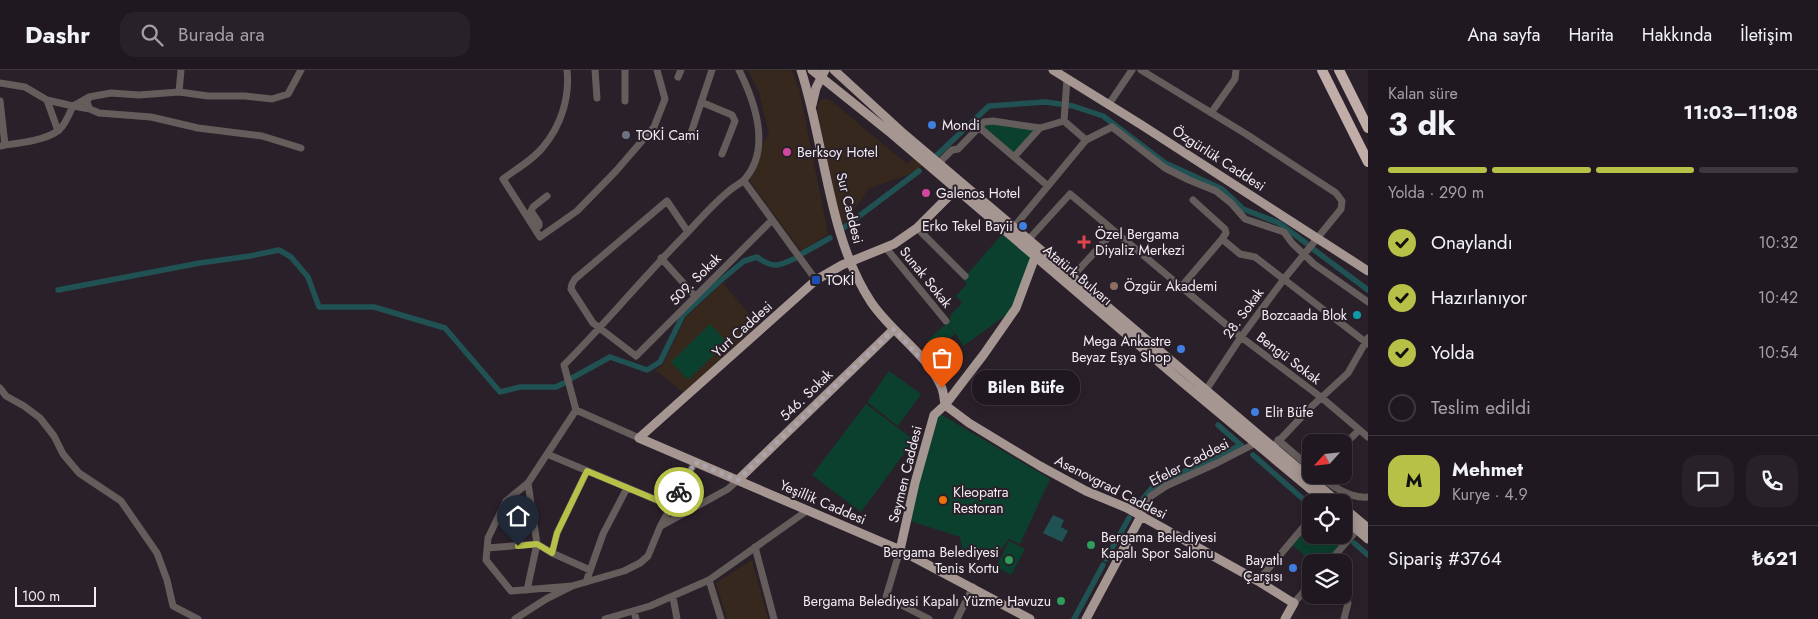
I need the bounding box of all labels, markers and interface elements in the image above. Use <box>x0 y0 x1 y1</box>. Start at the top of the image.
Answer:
search box <box>120 12 470 57</box>
text: Dashr <box>25 17 90 52</box>
icon: search <box>138 21 166 49</box>
text: Burada ara <box>178 21 265 48</box>
text: Ana sayfa <box>1467 22 1540 48</box>
text: Harita <box>1568 22 1614 48</box>
text: Hakkında <box>1642 22 1712 48</box>
text: İletişim <box>1740 22 1793 48</box>
text: Kalan süre <box>1388 82 1458 105</box>
text: 11:03–11:08 <box>1683 99 1798 126</box>
text: 3 dk <box>1388 101 1456 147</box>
place label: Mondi <box>942 115 980 135</box>
marker: Mondi <box>926 119 938 131</box>
street label: Özgürlük Caddesi <box>1169 120 1269 196</box>
place label: TOKİ Cami <box>636 125 699 145</box>
marker: TOKİ Cami <box>620 129 632 141</box>
place label: Berksoy Hotel <box>797 142 878 162</box>
marker: Berksoy Hotel <box>781 146 793 158</box>
street label: Sur Caddesi <box>831 170 869 246</box>
text: Yolda · 290 m <box>1388 181 1484 204</box>
place label: Galenos Hotel <box>936 183 1020 203</box>
marker: Galenos Hotel <box>920 187 932 199</box>
place label: Erko Tekel Bayii <box>922 216 1013 236</box>
marker: Erko Tekel Bayii <box>1017 220 1029 232</box>
place label: Özel Bergama Diyaliz Merkezi <box>1095 224 1185 260</box>
icon: check <box>1388 229 1416 257</box>
text: Onaylandı <box>1431 229 1513 256</box>
text: 10:32 <box>1759 231 1798 254</box>
marker: Özel Bergama Diyaliz Merkezi <box>1077 235 1091 249</box>
street label: Atatürk Bulvarı <box>1039 240 1117 310</box>
street label: Sunak Sokak <box>895 242 958 313</box>
street label: 509. Sokak <box>665 248 726 309</box>
place label: TOKİ <box>826 270 854 290</box>
marker: TOKİ <box>810 274 822 286</box>
place label: Özgür Akademi <box>1124 276 1218 296</box>
marker: Özgür Akademi <box>1108 280 1120 292</box>
street label: 28. Sokak <box>1218 283 1269 342</box>
icon: check <box>1388 284 1416 312</box>
text: Hazırlanıyor <box>1431 284 1527 311</box>
text: 10:42 <box>1758 286 1798 309</box>
street label: Yurt Caddesi <box>707 296 777 362</box>
place label: Bozcaada Blok <box>1262 305 1348 325</box>
marker: Bozcaada Blok <box>1351 309 1363 321</box>
street label: Bengü Sokak <box>1253 327 1326 389</box>
place label: Mega Ankastre Beyaz Eşya Shop <box>1072 331 1171 367</box>
pin <box>921 337 963 388</box>
icon: check <box>1388 339 1416 367</box>
text: Yolda <box>1431 339 1474 366</box>
text: 10:54 <box>1758 341 1798 364</box>
marker: Mega Ankastre Beyaz Eşya Shop <box>1175 343 1187 355</box>
icon: bag <box>928 344 956 372</box>
street label: 546. Sokak <box>775 364 838 425</box>
callout: Bilen Büfe <box>972 370 1080 406</box>
text: Bilen Büfe <box>987 376 1065 399</box>
text: Teslim edildi <box>1431 394 1531 421</box>
place label: Elit Büfe <box>1265 402 1314 422</box>
marker: Elit Büfe <box>1249 406 1261 418</box>
street label: Seymen Caddesi <box>883 423 927 525</box>
street label: Efeler Caddesi <box>1146 433 1232 491</box>
north arrow <box>1302 434 1352 484</box>
map controls <box>1302 434 1352 604</box>
street label: Asenovgrad Caddesi <box>1052 450 1170 524</box>
button: chat <box>1682 455 1734 507</box>
button: phone <box>1746 455 1798 507</box>
text: Mehmet <box>1452 456 1523 483</box>
courier <box>654 467 704 517</box>
text: M <box>1406 467 1422 494</box>
street label: Yeşillik Caddesi <box>777 475 869 529</box>
icon: bike <box>665 478 693 506</box>
place label: Kleopatra Restoran <box>953 482 1009 518</box>
text: Kurye · 4.9 <box>1452 483 1528 506</box>
marker: Kleopatra Restoran <box>937 494 949 506</box>
button: locate <box>1302 494 1352 544</box>
pin <box>497 495 539 546</box>
icon: home <box>504 502 532 530</box>
place label: Bergama Belediyesi Kapalı Spor Salonu <box>1101 527 1217 563</box>
marker: Bergama Belediyesi Kapalı Spor Salonu <box>1085 539 1097 551</box>
place label: Bergama Belediyesi Tenis Kortu <box>883 542 999 578</box>
text: Sipariş #3764 <box>1388 545 1502 572</box>
text: ₺621 <box>1752 545 1798 572</box>
place label: Bayatlı Çarşısı <box>1243 550 1283 586</box>
marker: Bergama Belediyesi Tenis Kortu <box>1003 554 1015 566</box>
button: layers <box>1302 554 1352 604</box>
marker: Bayatlı Çarşısı <box>1287 562 1299 574</box>
scale bar <box>15 584 96 607</box>
text: 100 m <box>22 586 60 606</box>
place label: Bergama Belediyesi Kapalı Yüzme Havuzu <box>803 591 1051 611</box>
marker: Bergama Belediyesi Kapalı Yüzme Havuzu <box>1055 595 1067 607</box>

